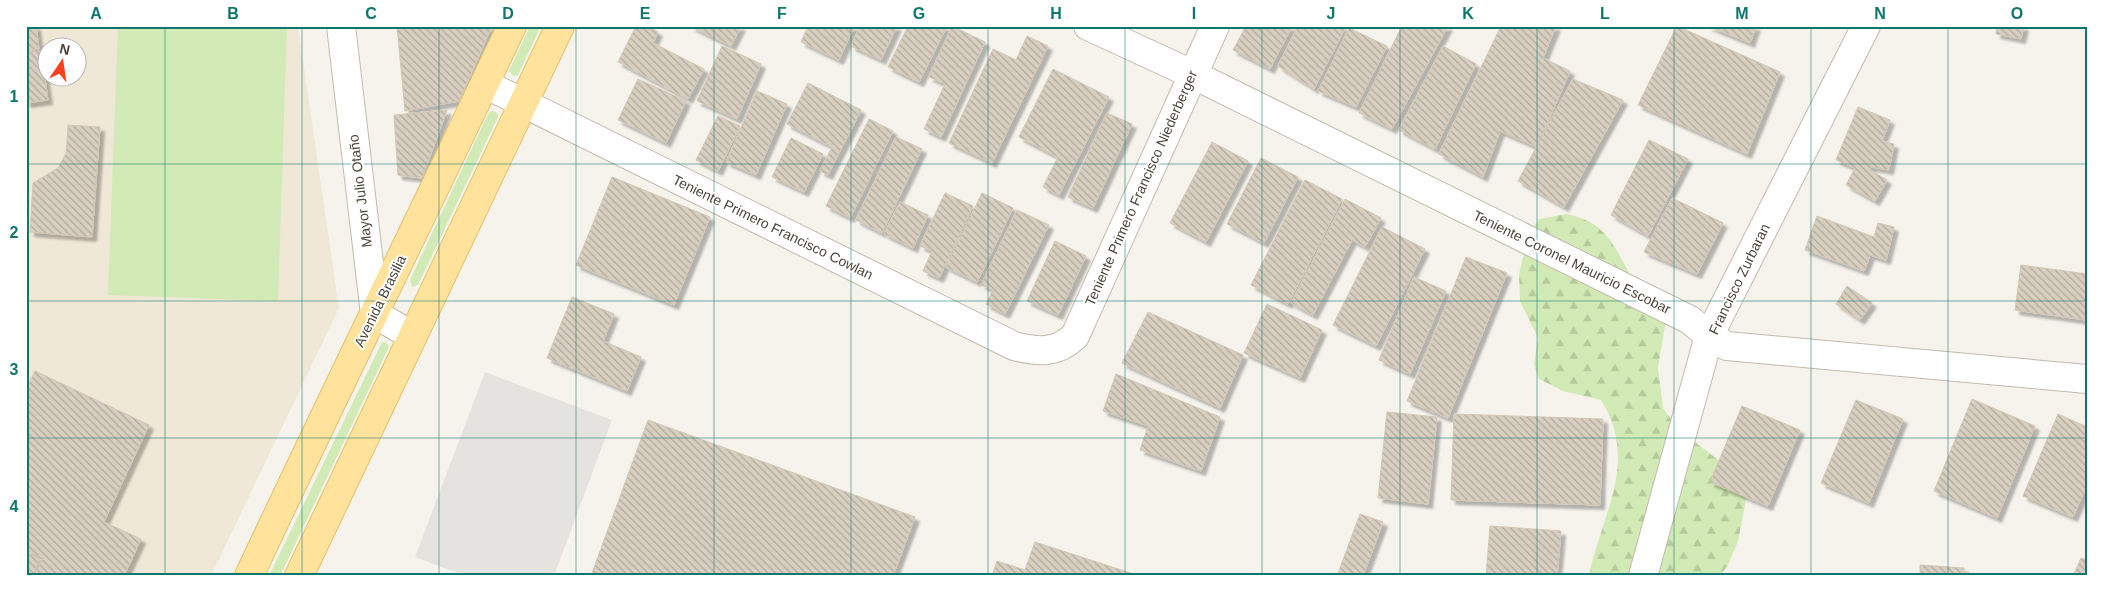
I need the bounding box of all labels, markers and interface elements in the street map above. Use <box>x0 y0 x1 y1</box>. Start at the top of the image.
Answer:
text: A <box>90 5 102 22</box>
text: B <box>227 5 239 22</box>
text: C <box>365 5 377 22</box>
text: D <box>502 5 514 22</box>
text: E <box>640 5 651 22</box>
text: F <box>777 5 787 22</box>
text: G <box>913 5 925 22</box>
text: H <box>1050 5 1062 22</box>
text: I <box>1192 5 1196 22</box>
text: J <box>1327 5 1335 22</box>
text: K <box>1462 5 1474 22</box>
text: L <box>1600 5 1610 22</box>
text: M <box>1735 5 1749 22</box>
text: N <box>1874 5 1886 22</box>
text: O <box>2011 5 2023 22</box>
north arrow <box>38 38 88 88</box>
text: N <box>58 40 72 58</box>
street label: Teniente Primero Francisco Niederberger <box>1082 68 1201 308</box>
text: 1 <box>10 88 19 105</box>
street label: Mayor Julio Otaño <box>345 133 375 248</box>
street label: Teniente Primero Francisco Cowlan <box>670 171 876 283</box>
street label: Teniente Coronel Mauricio Escobar <box>1471 207 1674 317</box>
street label: Francisco Zurbaran <box>1705 221 1773 337</box>
text: 2 <box>10 224 19 241</box>
street label: Avenida Brasilia <box>351 252 409 350</box>
text: 3 <box>10 361 19 378</box>
text: 4 <box>10 498 19 515</box>

